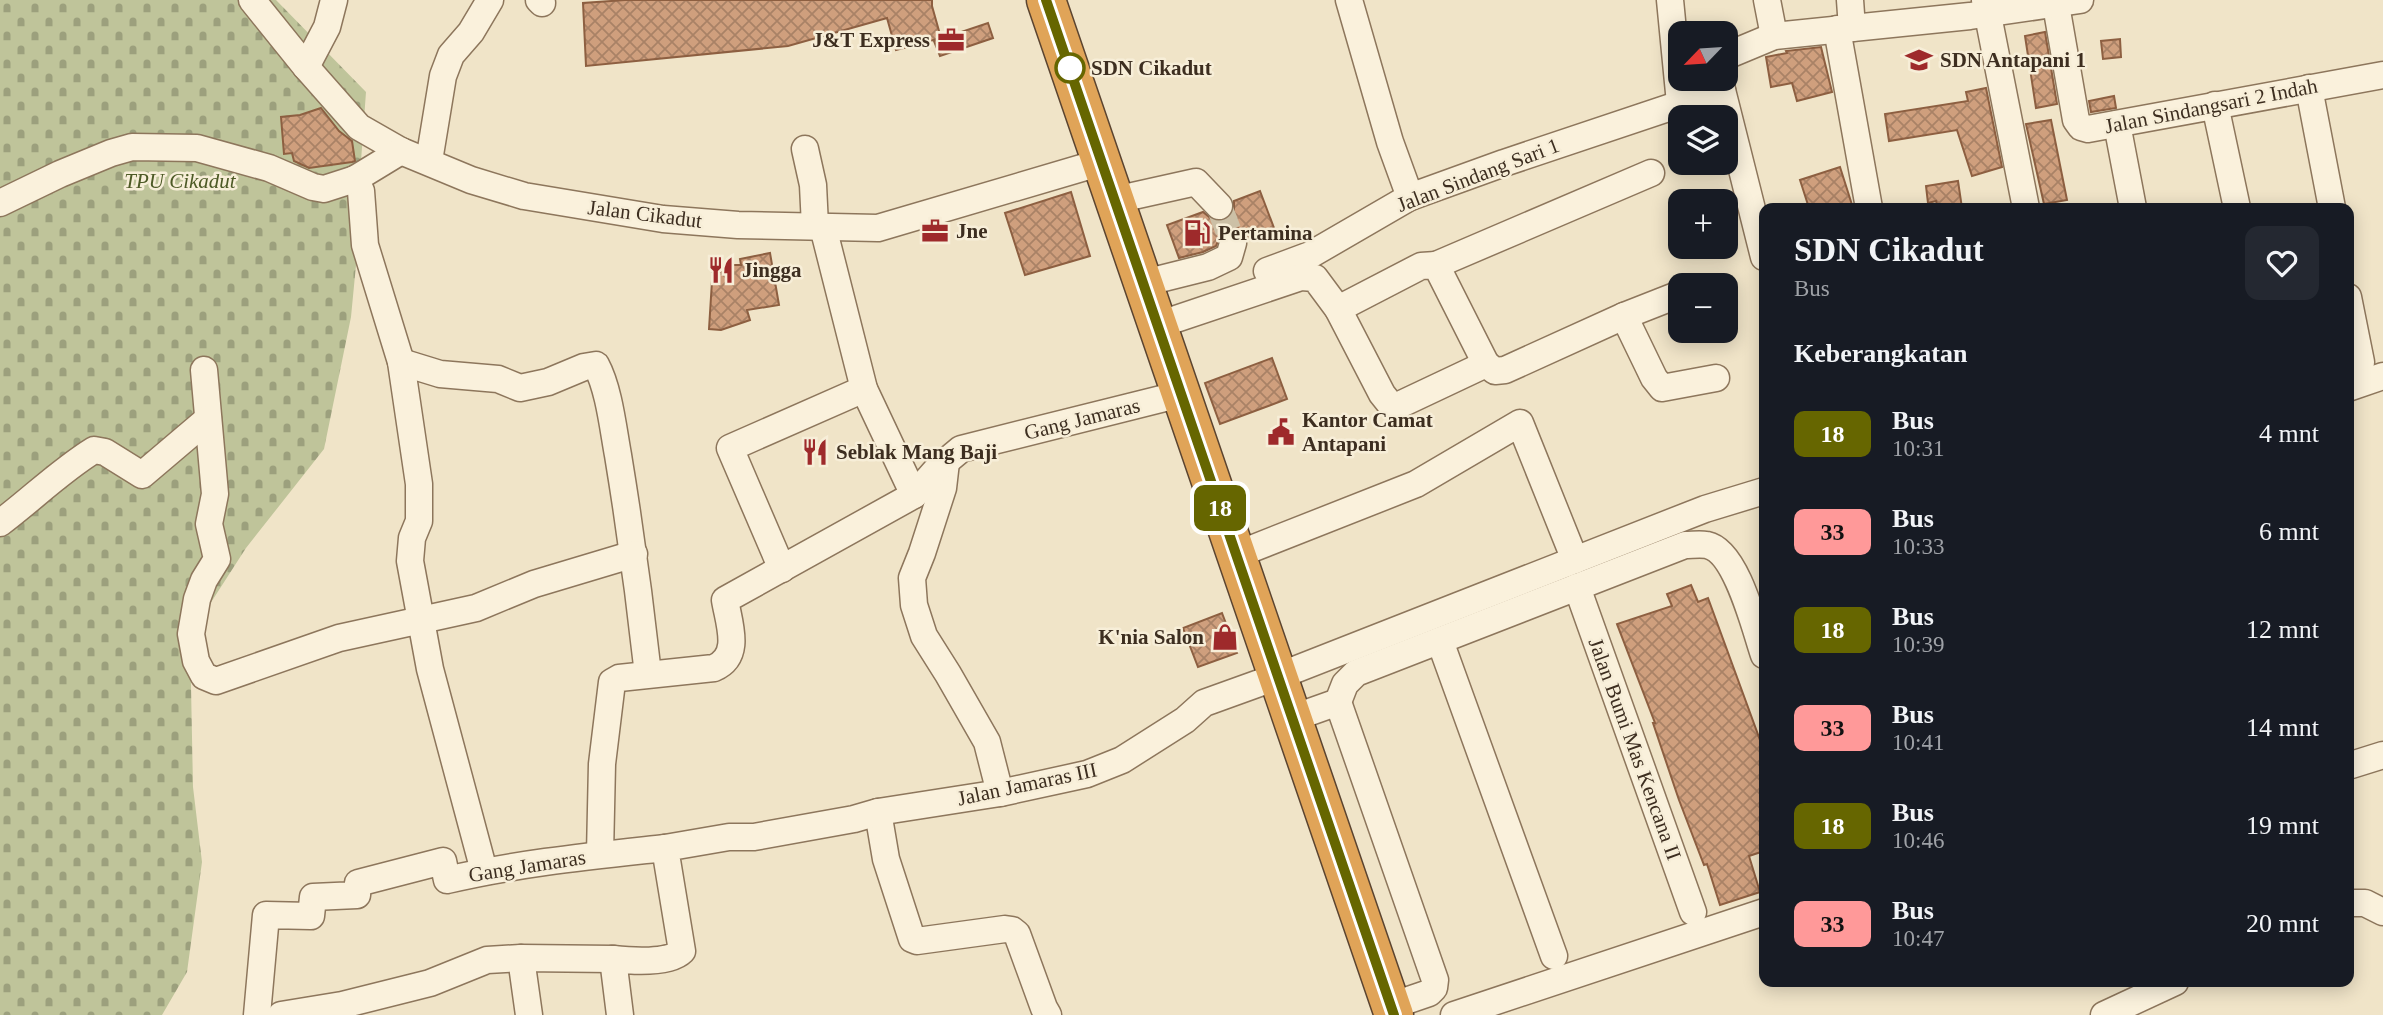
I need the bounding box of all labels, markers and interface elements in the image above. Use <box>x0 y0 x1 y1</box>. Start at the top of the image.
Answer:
north arrow <box>1668 21 1738 91</box>
map controls <box>1668 21 1738 343</box>
office icon: J&T Express <box>936 25 966 55</box>
place label: J&T Express <box>812 28 930 52</box>
school or university icon: SDN Antapani 1 <box>1904 45 1934 75</box>
place label: SDN Antapani 1 <box>1940 48 2086 72</box>
marker: SDN Cikadut <box>1055 53 1085 83</box>
place label: SDN Cikadut <box>1091 56 1212 80</box>
street label: Jalan Sindangsari 2 Indah <box>2103 73 2320 138</box>
button: layers <box>1668 105 1738 175</box>
street label: Jalan Sindang Sari 1 <box>1393 133 1563 217</box>
park label: TPU Cikadut <box>124 169 237 193</box>
button: + <box>1668 189 1738 259</box>
street label: Jalan Cikadut <box>587 195 704 233</box>
office icon: Jne <box>920 216 950 246</box>
fuel station icon: Pertamina <box>1182 218 1212 248</box>
place label: Jne <box>956 219 988 243</box>
place label: Pertamina <box>1218 221 1313 245</box>
button: heart <box>2245 226 2319 300</box>
text: SDN Cikadut <box>1794 232 1984 268</box>
restaurant icon: Jingga <box>706 255 736 285</box>
place label: Jingga <box>742 258 802 282</box>
button: − <box>1668 273 1738 343</box>
text: Bus <box>1794 276 1830 301</box>
text: Keberangkatan <box>1794 339 1967 368</box>
street label: Gang Jamaras <box>1022 393 1142 445</box>
text: Bus <box>1892 406 1934 435</box>
place label: Kantor Camat Antapani <box>1302 408 1433 456</box>
public building icon: Kantor Camat Antapani <box>1266 417 1296 447</box>
text: 4 mnt <box>2259 419 2319 448</box>
text: 18 <box>1821 421 1845 447</box>
text: 10:31 <box>1892 436 1944 461</box>
restaurant icon: Seblak Mang Baji <box>800 437 830 467</box>
place label: Seblak Mang Baji <box>836 440 997 464</box>
line badge: 18 <box>1188 485 1252 531</box>
text: 18 <box>1208 495 1232 521</box>
text: Bus <box>1892 504 1934 533</box>
text: 6 mnt <box>2259 517 2319 546</box>
text: 33 <box>1821 519 1845 545</box>
text: 10:33 <box>1892 534 1944 559</box>
text: Bus <box>1892 602 1934 631</box>
text: 12 mnt <box>2246 615 2319 644</box>
text: 18 <box>1821 617 1845 643</box>
shop icon: K'nia Salon <box>1210 622 1240 652</box>
place label: K'nia Salon <box>1098 625 1204 649</box>
text: 10:39 <box>1892 632 1944 657</box>
street label: Jalan Bumi Mas Kencana II <box>1584 635 1686 863</box>
text: Bus <box>1892 700 1934 729</box>
text: 14 mnt <box>2246 713 2319 742</box>
text: 33 <box>1821 715 1845 741</box>
text: 10:41 <box>1892 730 1944 755</box>
street label: Jalan Jamaras III <box>955 757 1099 811</box>
text: Bus <box>1892 798 1934 827</box>
text: 19 mnt <box>2246 811 2319 840</box>
text: 18 <box>1821 813 1845 839</box>
text: 10:46 <box>1892 828 1944 853</box>
street label: Gang Jamaras <box>467 845 587 887</box>
text: Bus <box>1892 896 1934 925</box>
text: 20 mnt <box>2246 909 2319 938</box>
text: 33 <box>1821 911 1845 937</box>
text: 10:47 <box>1892 926 1944 951</box>

